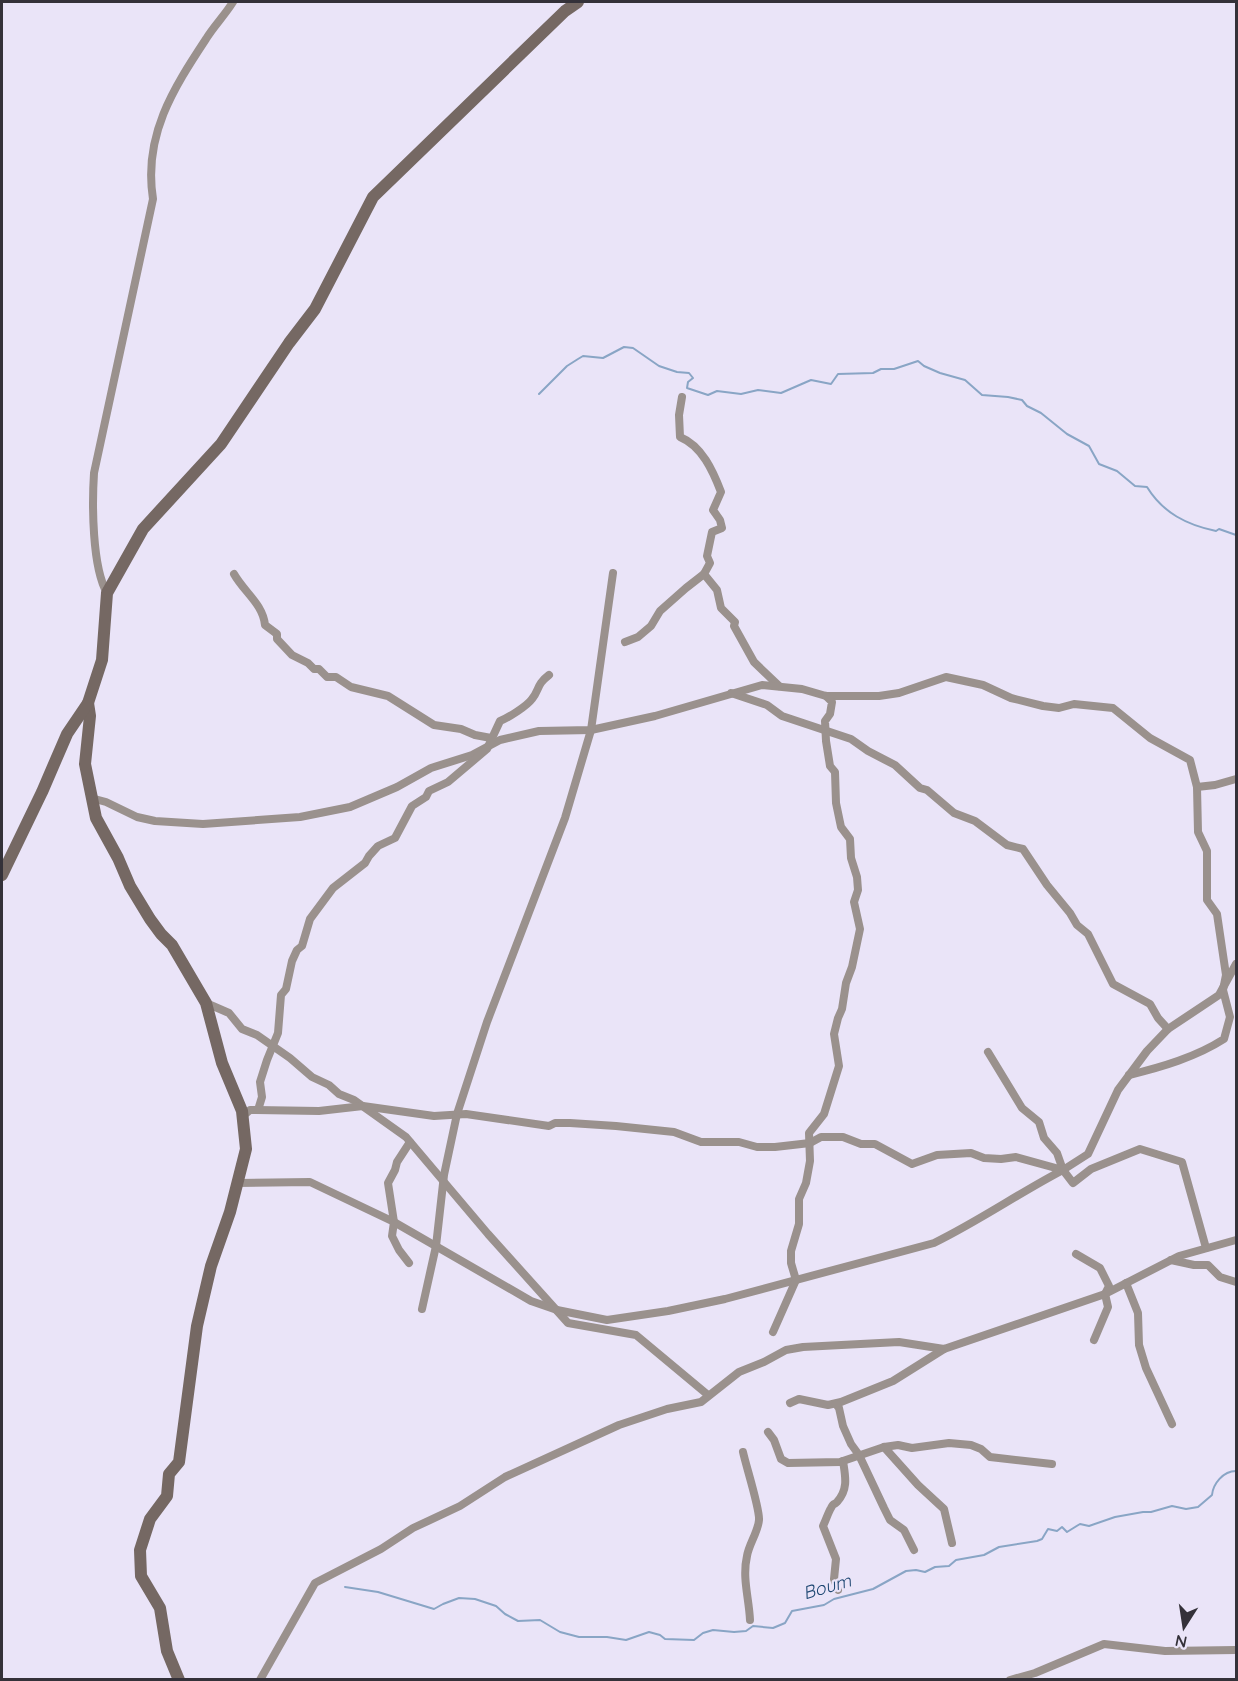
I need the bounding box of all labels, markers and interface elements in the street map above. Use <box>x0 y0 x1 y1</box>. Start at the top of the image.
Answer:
water label: Boum <box>800 1569 854 1604</box>
north arrow <box>1154 1597 1214 1657</box>
text: N <box>1173 1631 1189 1653</box>

